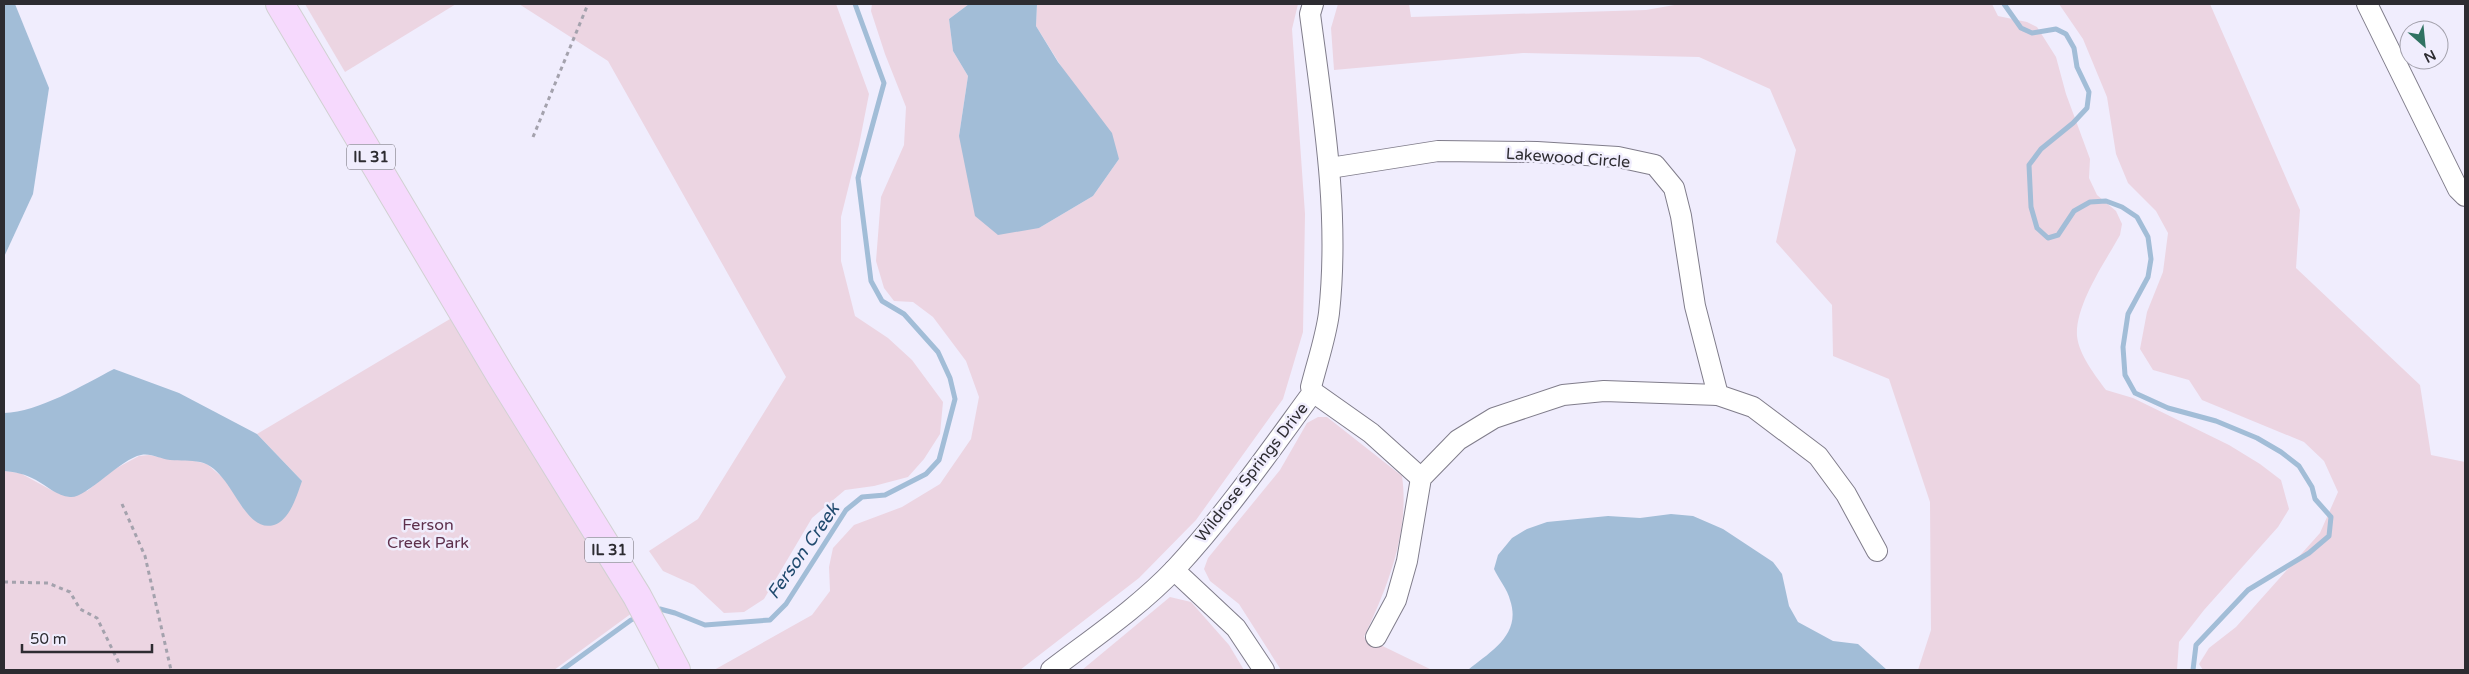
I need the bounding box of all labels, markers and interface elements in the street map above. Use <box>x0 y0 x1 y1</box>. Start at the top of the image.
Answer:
north arrow <box>2399 20 2449 70</box>
text: N <box>2421 46 2439 66</box>
road number: IL 31 <box>347 144 395 170</box>
street label: Lakewood Circle <box>1505 144 1631 172</box>
street label: Wildrose Springs Drive <box>1191 399 1312 546</box>
water label: Ferson Creek <box>762 498 845 603</box>
park label: Ferson Creek Park <box>387 515 469 553</box>
road number: IL 31 <box>585 538 633 562</box>
scale bar <box>22 622 152 654</box>
text: 50 m <box>30 630 67 648</box>

